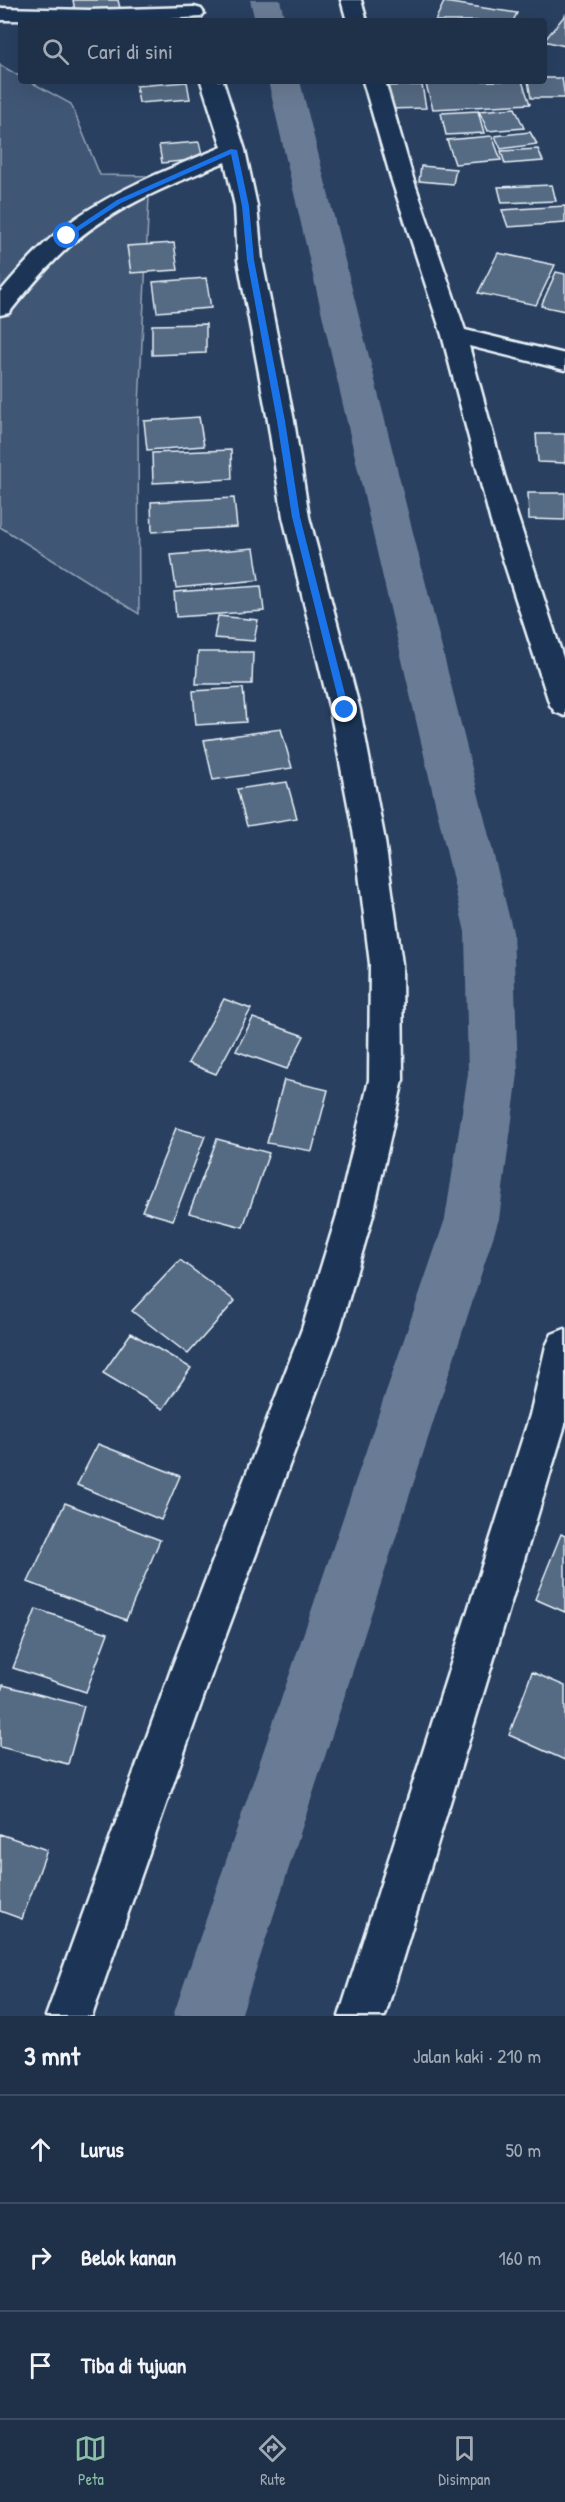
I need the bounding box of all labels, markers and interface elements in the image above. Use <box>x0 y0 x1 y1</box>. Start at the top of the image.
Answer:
search box <box>18 18 547 84</box>
icon: search <box>39 35 72 68</box>
text: Cari di sini <box>87 36 173 66</box>
route start <box>53 222 79 248</box>
route end <box>331 696 357 722</box>
text: 3 mnt <box>24 2038 80 2073</box>
text: Jalan kaki · 210 m <box>413 2042 541 2069</box>
icon: ahead <box>24 2133 57 2166</box>
text: Lurus <box>81 2134 124 2164</box>
text: 50 m <box>505 2136 541 2163</box>
icon: right <box>24 2241 57 2274</box>
text: Belok kanan <box>81 2242 176 2272</box>
text: 160 m <box>499 2244 541 2271</box>
icon: arrive <box>24 2349 57 2382</box>
text: Tiba di tujuan <box>81 2350 186 2380</box>
tab: Peta <box>74 2432 107 2490</box>
tab: Rute <box>256 2432 289 2490</box>
tab: Disimpan <box>438 2432 491 2490</box>

